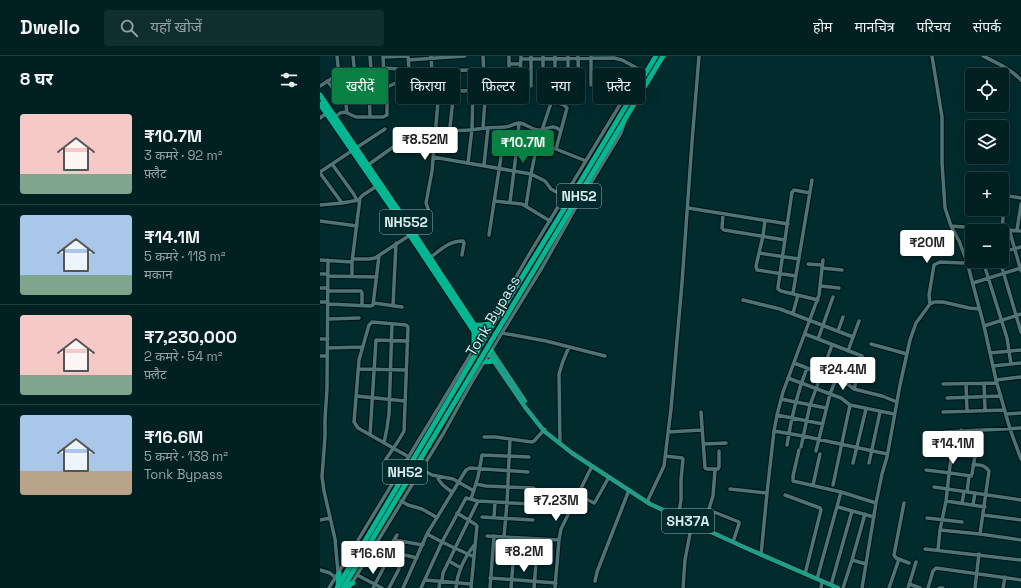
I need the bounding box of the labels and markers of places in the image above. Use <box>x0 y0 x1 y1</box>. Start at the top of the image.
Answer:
pin: ₹8.52M <box>392 127 458 161</box>
pin: ₹10.7M <box>490 130 556 164</box>
pin: ₹20M <box>903 230 951 264</box>
pin: ₹24.4M <box>810 357 876 391</box>
pin: ₹14.1M <box>920 431 986 465</box>
pin: ₹7.23M <box>523 488 589 522</box>
pin: ₹8.2M <box>496 539 552 573</box>
pin: ₹16.6M <box>340 541 406 575</box>

